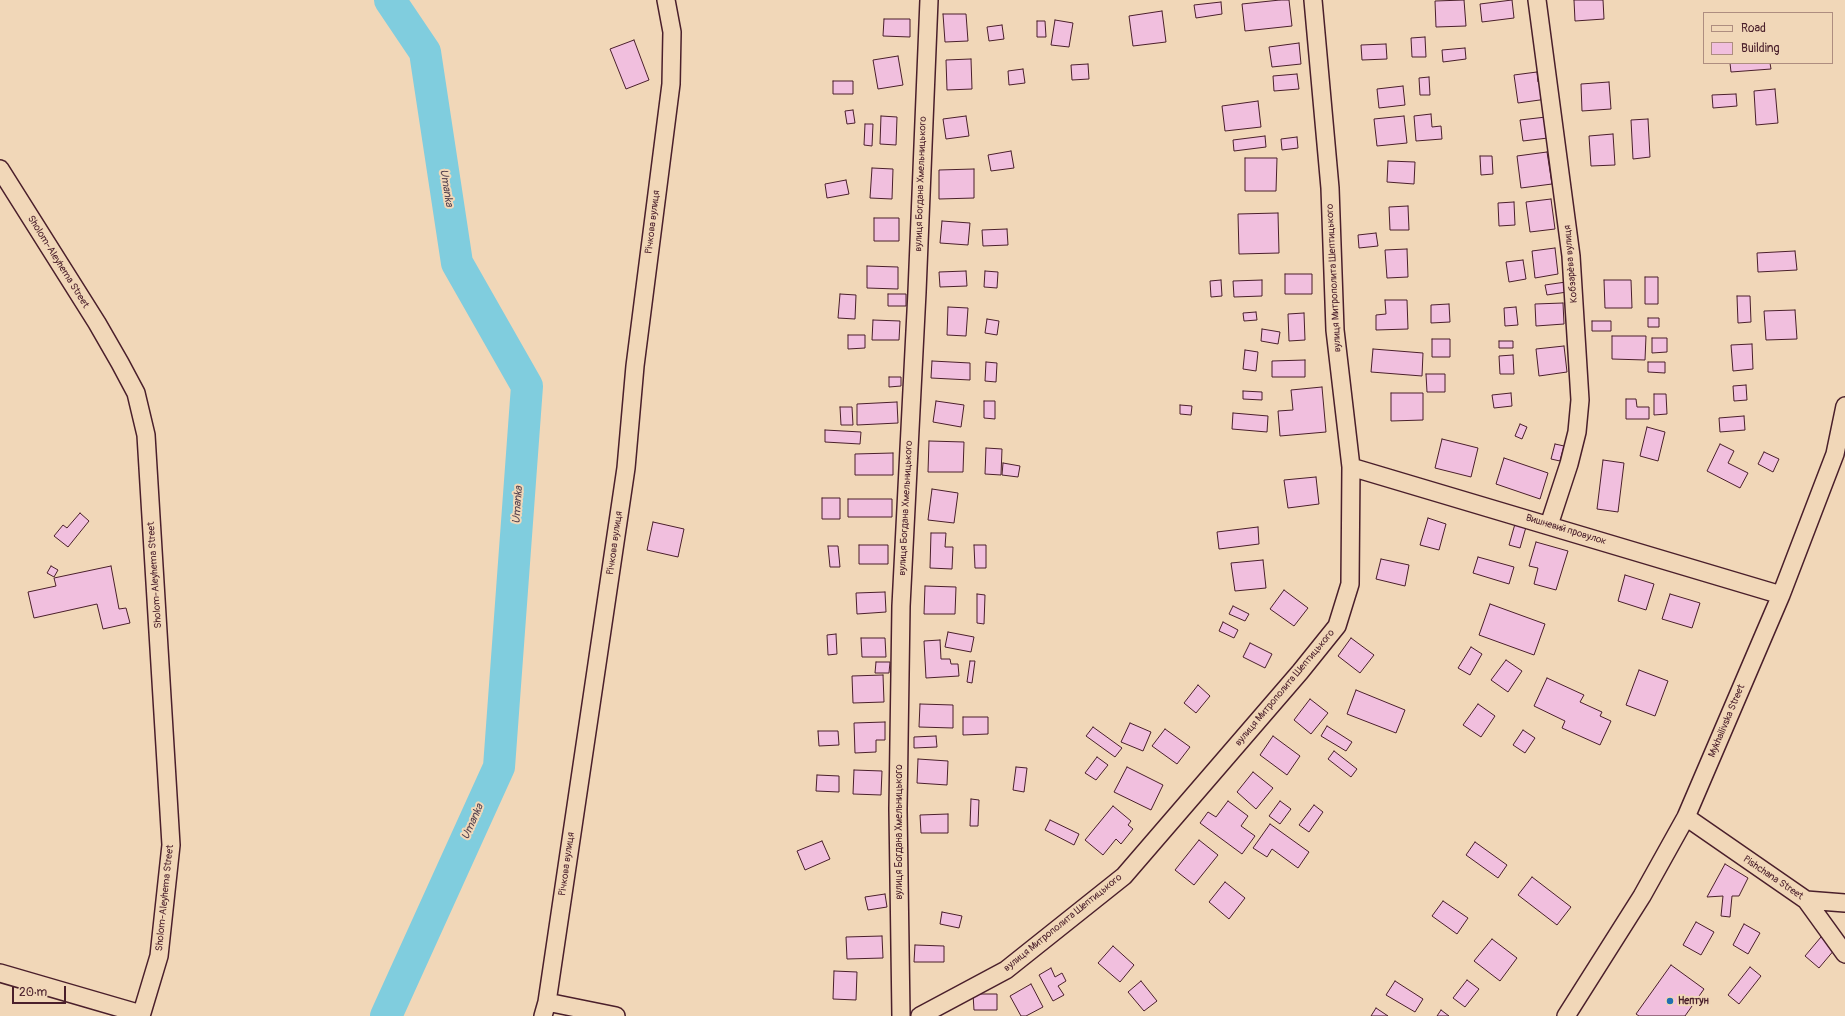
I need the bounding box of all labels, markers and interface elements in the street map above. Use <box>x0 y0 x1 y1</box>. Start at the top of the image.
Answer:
legend <box>1703 12 1833 64</box>
text: Road <box>1741 21 1766 36</box>
text: Building <box>1741 41 1780 56</box>
street label: вулиця Богдана Хмельницького <box>913 116 929 252</box>
water label: Umanka <box>437 168 455 208</box>
street label: Річкова вулиця <box>643 190 663 254</box>
street label: вулиця Митрополита Шептицького <box>1324 203 1344 353</box>
street label: Sholom-Aleyhema Street <box>25 213 91 311</box>
street label: Кобзарèва вулиця <box>1562 225 1580 303</box>
street label: вулиця Богдана Хмельницького <box>896 440 916 576</box>
water label: Umanka <box>510 486 526 524</box>
street label: Річкова вулиця <box>605 511 625 575</box>
street label: Вишневий провулок <box>1524 512 1608 548</box>
street label: Sholom-Aleyhema Street <box>145 521 165 629</box>
street label: вулиця Митрополита Шептицького <box>1233 627 1337 749</box>
street label: Mykhailivska Street <box>1706 683 1748 759</box>
street label: вулиця Богдана Хмельницького <box>893 764 905 900</box>
water label: Umanka <box>459 802 487 842</box>
street label: Річкова вулиця <box>557 832 577 896</box>
street label: Sholom-Aleyhema Street <box>153 844 177 952</box>
street label: Pishchana Street <box>1741 853 1805 903</box>
street label: вулиця Митрополита Шептицького <box>1001 872 1125 974</box>
scale bar <box>14 978 68 1004</box>
text: 20 m <box>19 985 47 1000</box>
place label: Нептун <box>1678 995 1709 1007</box>
marker: Нептун <box>1665 996 1675 1006</box>

